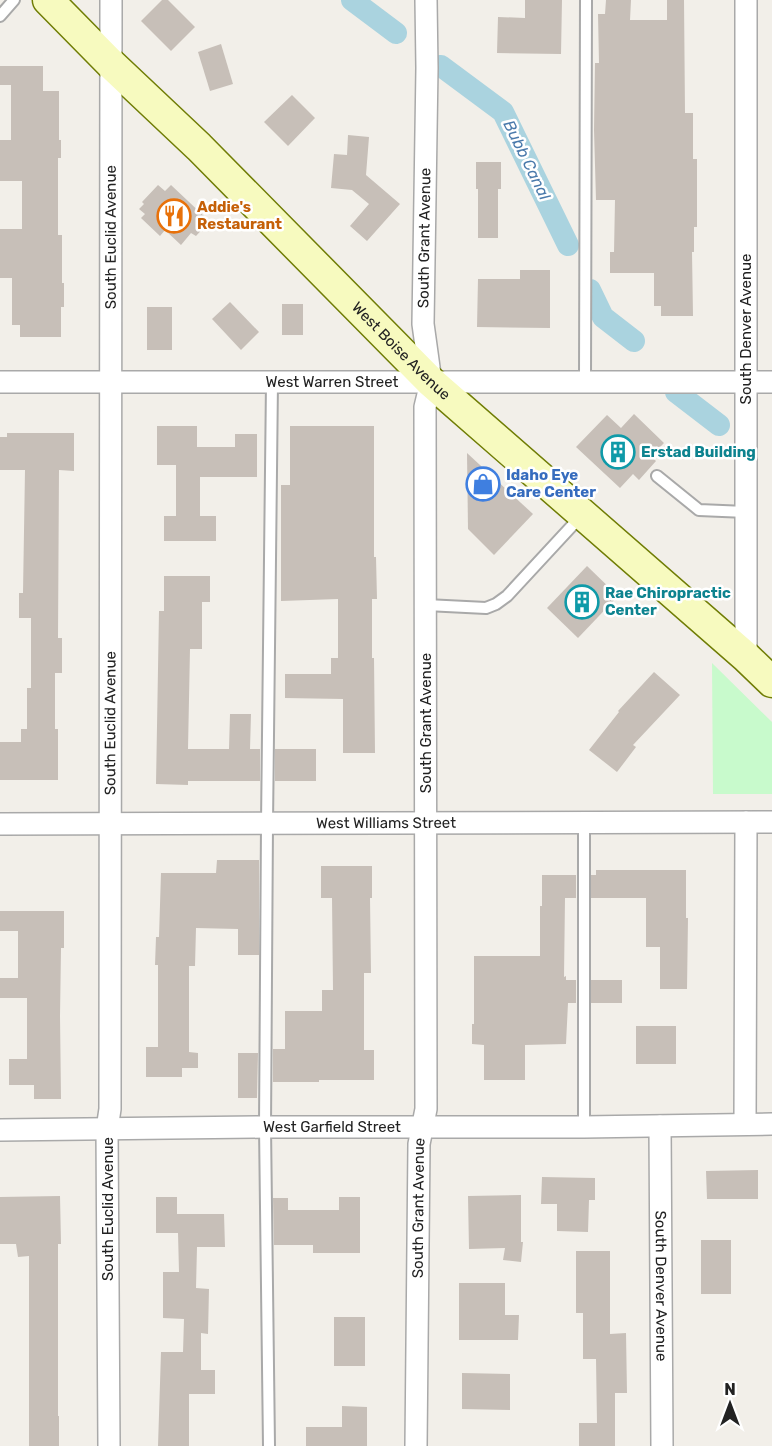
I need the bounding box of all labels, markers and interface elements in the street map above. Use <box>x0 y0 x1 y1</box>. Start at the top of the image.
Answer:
water label: Bubb Canal <box>500 117 555 204</box>
street label: South Euclid Avenue <box>102 165 120 309</box>
street label: South Grant Avenue <box>414 168 434 308</box>
restaurant icon: Addie's Restaurant <box>156 198 192 234</box>
place label: Addie's Restaurant <box>197 198 282 233</box>
street label: South Denver Avenue <box>737 254 755 404</box>
street label: West Boise Avenue <box>348 298 454 404</box>
street label: West Warren Street <box>266 373 399 391</box>
building icon: Erstad Building <box>600 434 636 470</box>
place label: Erstad Building <box>641 443 756 461</box>
shop icon: Idaho Eye Care Center <box>465 466 501 502</box>
place label: Idaho Eye Care Center <box>506 466 596 501</box>
building icon: Rae Chiropractic Center <box>564 584 600 620</box>
place label: Rae Chiropractic Center <box>605 584 731 619</box>
street label: South Euclid Avenue <box>101 651 119 795</box>
street label: South Grant Avenue <box>417 653 435 793</box>
street label: West Williams Street <box>316 814 456 832</box>
street label: West Garfield Street <box>263 1118 401 1136</box>
street label: South Grant Avenue <box>409 1136 429 1278</box>
street label: South Euclid Avenue <box>99 1137 117 1281</box>
street label: South Denver Avenue <box>652 1210 670 1362</box>
north arrow <box>700 1374 760 1434</box>
text: N <box>724 1380 736 1399</box>

